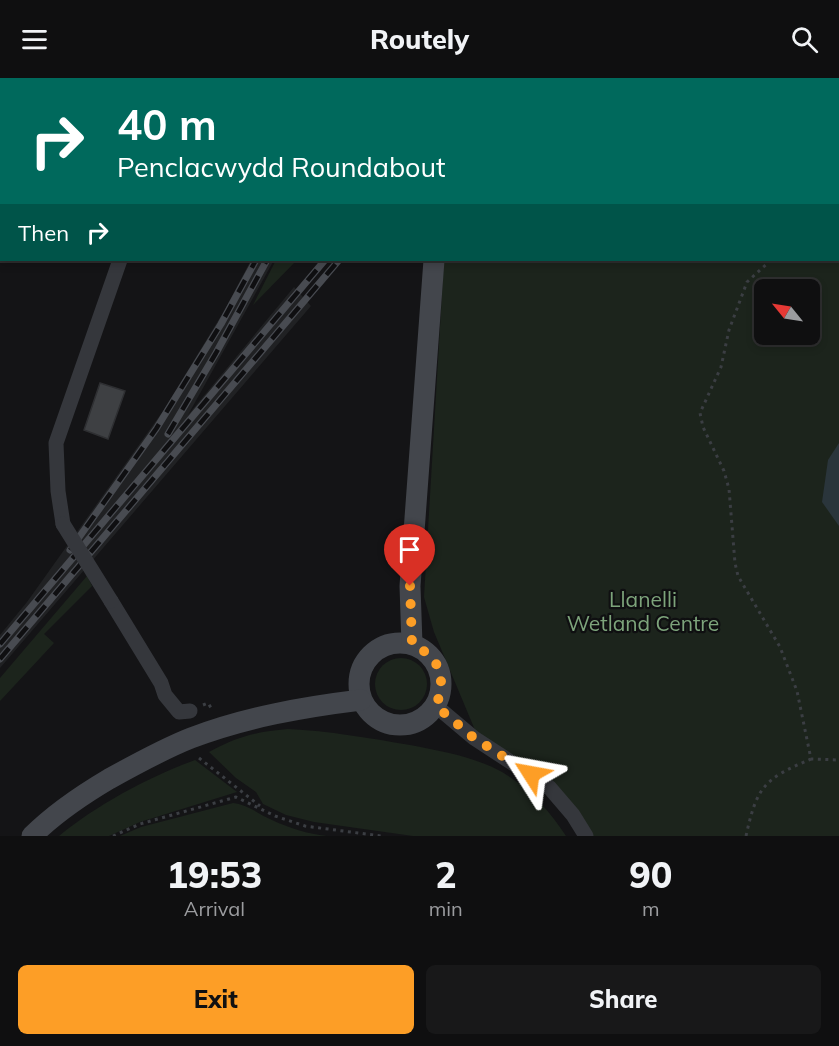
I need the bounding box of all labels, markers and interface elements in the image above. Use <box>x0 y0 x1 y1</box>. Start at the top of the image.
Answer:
text: Routely <box>370 22 469 56</box>
icon: menu <box>18 23 51 56</box>
icon: search <box>788 23 821 56</box>
text: 40 m <box>117 98 217 151</box>
icon: right <box>18 102 96 180</box>
text: Penclacwydd Roundabout <box>117 150 446 184</box>
icon: right <box>81 216 114 249</box>
text: Then <box>18 219 69 247</box>
north arrow <box>754 279 820 345</box>
map controls <box>754 279 820 345</box>
pin <box>384 524 435 586</box>
icon: arrive <box>393 533 426 566</box>
park label: Llanelli Wetland Centre <box>567 586 719 636</box>
position arrow <box>499 742 563 806</box>
text: 19:53 <box>166 852 262 897</box>
text: 2 <box>435 852 457 897</box>
text: 90 <box>629 852 672 897</box>
text: Arrival <box>184 896 245 921</box>
text: min <box>429 896 463 921</box>
text: m <box>642 896 660 921</box>
button: Exit <box>18 965 414 1034</box>
button: Share <box>426 965 821 1034</box>

